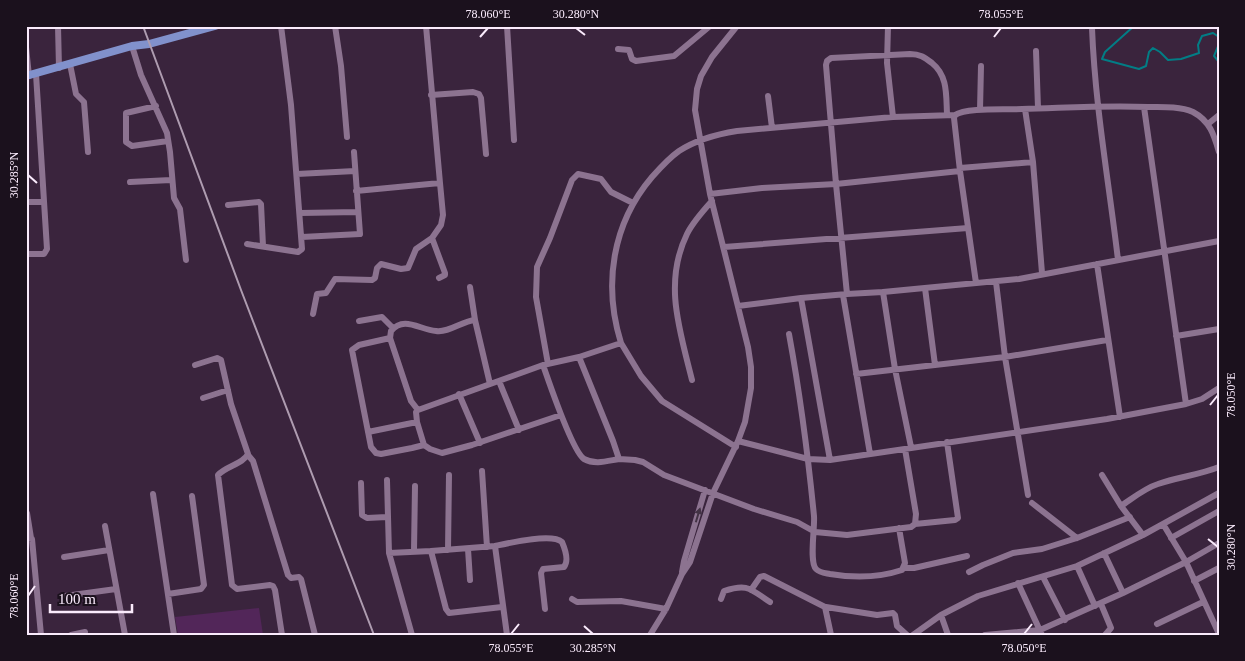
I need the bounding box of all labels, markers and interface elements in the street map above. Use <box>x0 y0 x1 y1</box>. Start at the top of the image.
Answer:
text: 78.060°E <box>465 7 511 21</box>
text: 30.280°N <box>553 7 600 21</box>
text: 78.055°E <box>978 7 1024 21</box>
text: 30.285°N <box>7 151 21 198</box>
text: 78.050°E <box>1224 372 1238 418</box>
one-way arrow <box>694 507 702 522</box>
text: 30.280°N <box>1224 523 1238 570</box>
text: 78.060°E <box>7 573 21 619</box>
scale bar <box>50 581 132 613</box>
text: 100 m <box>58 591 96 607</box>
text: 78.055°E <box>488 641 534 655</box>
text: 30.285°N <box>570 641 617 655</box>
text: 78.050°E <box>1001 641 1047 655</box>

